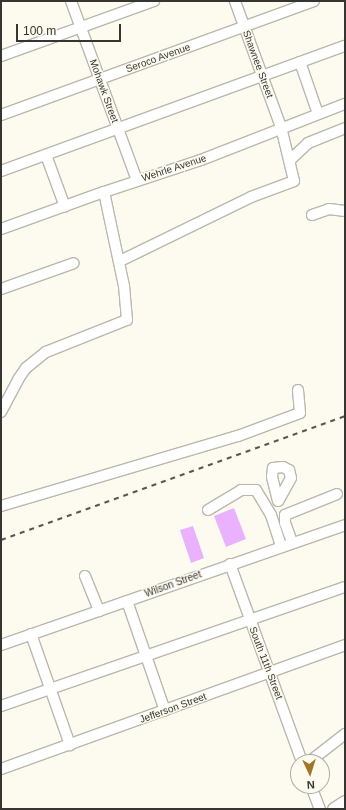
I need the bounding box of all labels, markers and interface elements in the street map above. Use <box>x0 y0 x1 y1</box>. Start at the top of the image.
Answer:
scale bar <box>18 16 123 42</box>
text: 100 m <box>23 24 56 38</box>
street label: Shawnee Street <box>240 29 276 99</box>
street label: Seroco Avenue <box>124 41 192 75</box>
street label: Mohawk Street <box>87 58 121 124</box>
street label: Wehrle Avenue <box>140 152 208 184</box>
street label: Wilson Street <box>143 568 203 600</box>
street label: South 11th Street <box>247 625 285 701</box>
street label: Jefferson Street <box>138 690 208 726</box>
north arrow <box>290 754 330 794</box>
text: N <box>306 779 315 791</box>

